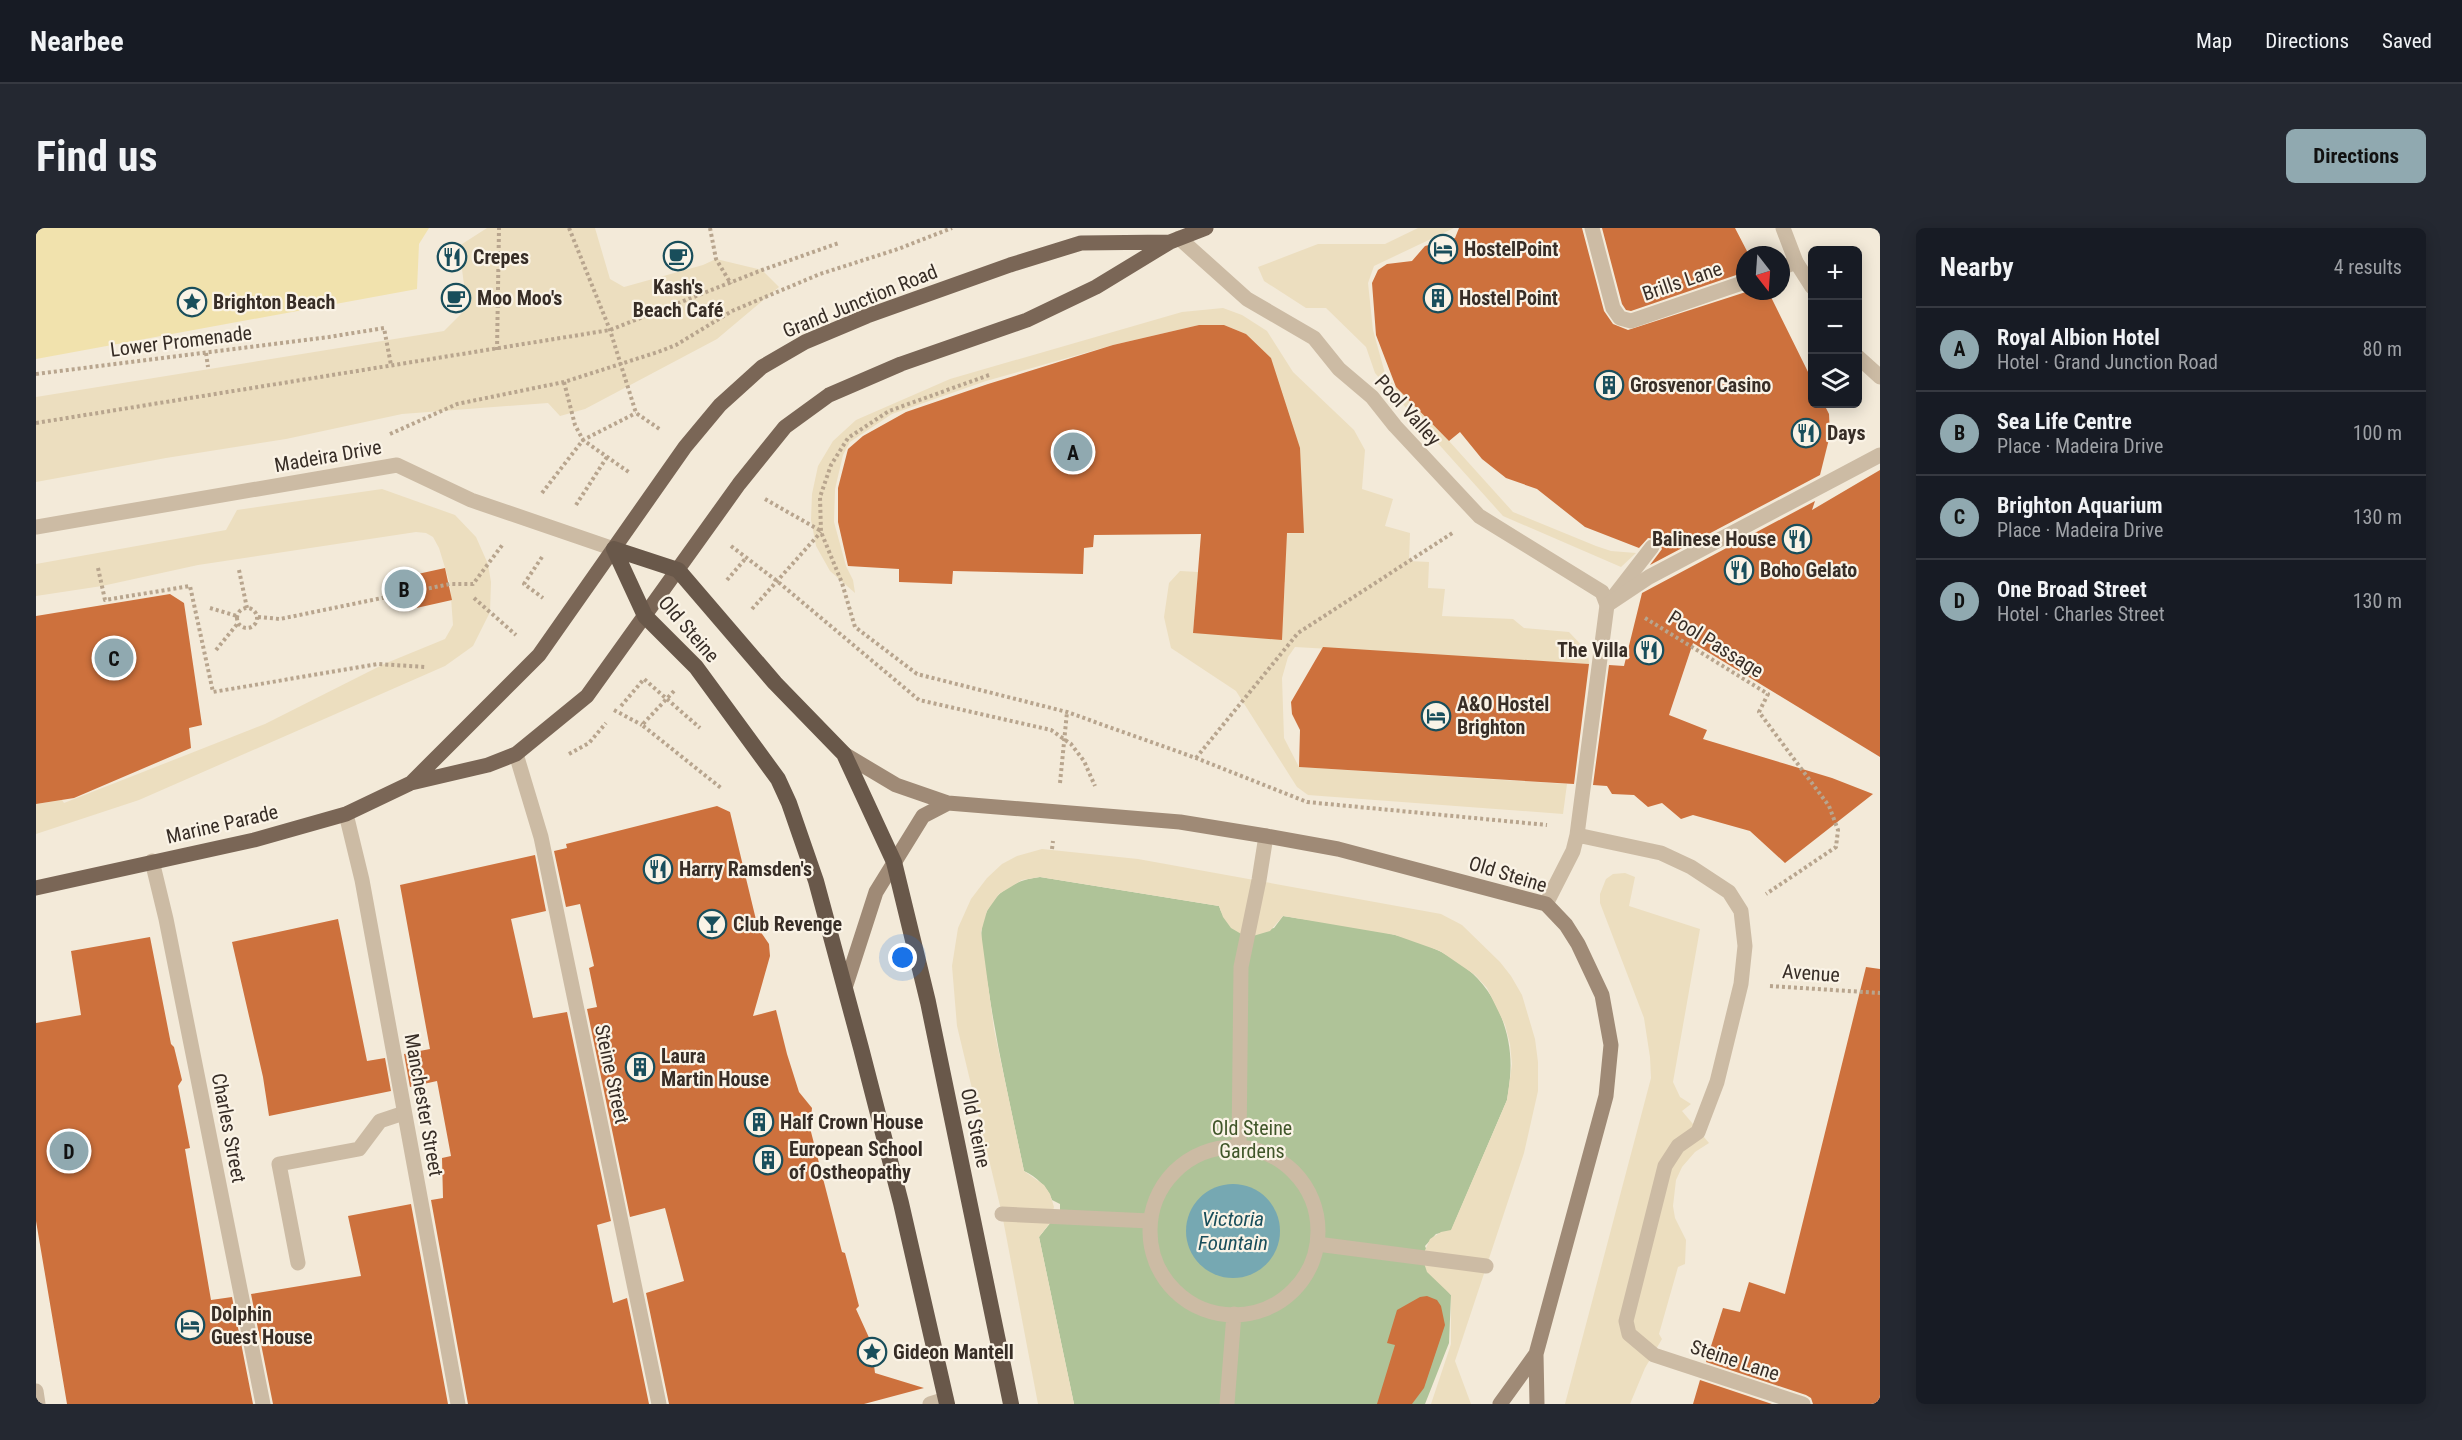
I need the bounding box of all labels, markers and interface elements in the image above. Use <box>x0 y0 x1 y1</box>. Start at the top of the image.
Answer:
text: Nearbee <box>30 25 124 58</box>
text: Map <box>2196 29 2232 53</box>
text: Directions <box>2265 29 2349 53</box>
text: Saved <box>2382 29 2432 53</box>
button: Directions <box>2286 129 2426 183</box>
text: Find us <box>36 132 157 181</box>
hotel icon: HostelPoint <box>1427 233 1459 265</box>
place label: HostelPoint <box>1464 237 1558 261</box>
cafe icon: Kash's Beach Café <box>662 240 694 272</box>
restaurant icon: Crepes <box>436 241 468 273</box>
place label: Crepes <box>473 245 529 269</box>
north arrow <box>1736 246 1790 300</box>
map controls <box>1808 246 1862 408</box>
button: + <box>1808 246 1862 300</box>
text: Nearby <box>1940 252 2014 282</box>
text: 4 results <box>2334 255 2402 279</box>
street label: Brills Lane <box>1639 256 1725 306</box>
street label: Grand Junction Road <box>779 259 941 343</box>
place label: Kash's Beach Café <box>633 275 723 322</box>
cafe icon: Moo Moo's <box>440 282 472 314</box>
building icon: Hostel Point <box>1422 282 1454 314</box>
place icon: Brighton Beach <box>176 286 208 318</box>
place label: Moo Moo's <box>477 286 562 310</box>
place label: Hostel Point <box>1459 286 1558 310</box>
place label: Brighton Beach <box>213 290 335 314</box>
button: − <box>1808 300 1862 354</box>
street label: Lower Promenade <box>109 320 253 362</box>
text: Royal Albion Hotel <box>1997 325 2160 350</box>
text: A <box>1954 337 1965 361</box>
text: 80 m <box>2363 337 2402 361</box>
text: Hotel · Grand Junction Road <box>1997 350 2218 374</box>
button: layers <box>1808 354 1862 408</box>
building icon: Grosvenor Casino <box>1593 369 1625 401</box>
street label: Pool Valley <box>1370 370 1446 450</box>
place label: Grosvenor Casino <box>1630 373 1771 397</box>
text: Sea Life Centre <box>1997 409 2132 434</box>
restaurant icon: Days <box>1790 417 1822 449</box>
place label: Days <box>1827 421 1866 445</box>
text: B <box>1954 421 1965 445</box>
text: 100 m <box>2353 421 2402 445</box>
pin: A <box>1054 430 1092 474</box>
text: Place · Madeira Drive <box>1997 434 2163 458</box>
street label: Madeira Drive <box>273 435 383 477</box>
text: Brighton Aquarium <box>1997 493 2163 518</box>
text: C <box>1954 505 1965 529</box>
text: 130 m <box>2353 505 2402 529</box>
text: Place · Madeira Drive <box>1997 518 2163 542</box>
restaurant icon: Balinese House <box>1781 523 1813 555</box>
place label: Balinese House <box>1652 527 1776 551</box>
restaurant icon: Boho Gelato <box>1723 554 1755 586</box>
place label: Boho Gelato <box>1760 558 1857 582</box>
pin: B <box>384 566 424 612</box>
text: One Broad Street <box>1997 577 2147 602</box>
text: D <box>1954 589 1965 613</box>
text: 130 m <box>2353 589 2402 613</box>
street label: Old Steine <box>654 591 724 667</box>
text: Hotel · Charles Street <box>1997 602 2165 626</box>
street label: Pool Passage <box>1664 605 1768 683</box>
restaurant icon: The Villa <box>1633 634 1665 666</box>
pin: C <box>94 636 134 680</box>
place label: The Villa <box>1557 638 1628 662</box>
place label: A&O Hostel Brighton <box>1457 692 1549 739</box>
hotel icon: A&O Hostel Brighton <box>1420 700 1452 732</box>
street label: Marine Parade <box>164 799 280 849</box>
street label: Old Steine <box>1466 851 1550 897</box>
restaurant icon: Harry Ramsden's <box>642 853 674 885</box>
place label: Harry Ramsden's <box>679 857 812 881</box>
bar icon: Club Revenge <box>696 908 728 940</box>
place label: Club Revenge <box>733 912 842 936</box>
your location <box>888 943 917 972</box>
street label: Avenue <box>1781 959 1841 987</box>
street label: Steine Street <box>590 1022 634 1126</box>
street label: Manchester Street <box>400 1032 448 1178</box>
place label: Laura Martin House <box>661 1044 769 1091</box>
building icon: Laura Martin House <box>624 1051 656 1083</box>
street label: Charles Street <box>207 1071 251 1185</box>
street label: Old Steine <box>956 1086 996 1170</box>
building icon: Half Crown House <box>743 1106 775 1138</box>
place label: Half Crown House <box>780 1110 923 1134</box>
park label: Old Steine Gardens <box>1212 1116 1292 1163</box>
pin: D <box>50 1128 88 1174</box>
place label: European School of Ostheopathy <box>789 1137 923 1184</box>
building icon: European School of Ostheopathy <box>752 1144 784 1176</box>
water label: Victoria Fountain <box>1198 1207 1268 1255</box>
place label: Dolphin Guest House <box>211 1302 313 1349</box>
hotel icon: Dolphin Guest House <box>174 1309 206 1341</box>
street label: Steine Lane <box>1688 1334 1782 1386</box>
place icon: Gideon Mantell <box>856 1336 888 1368</box>
place label: Gideon Mantell <box>893 1340 1014 1364</box>

